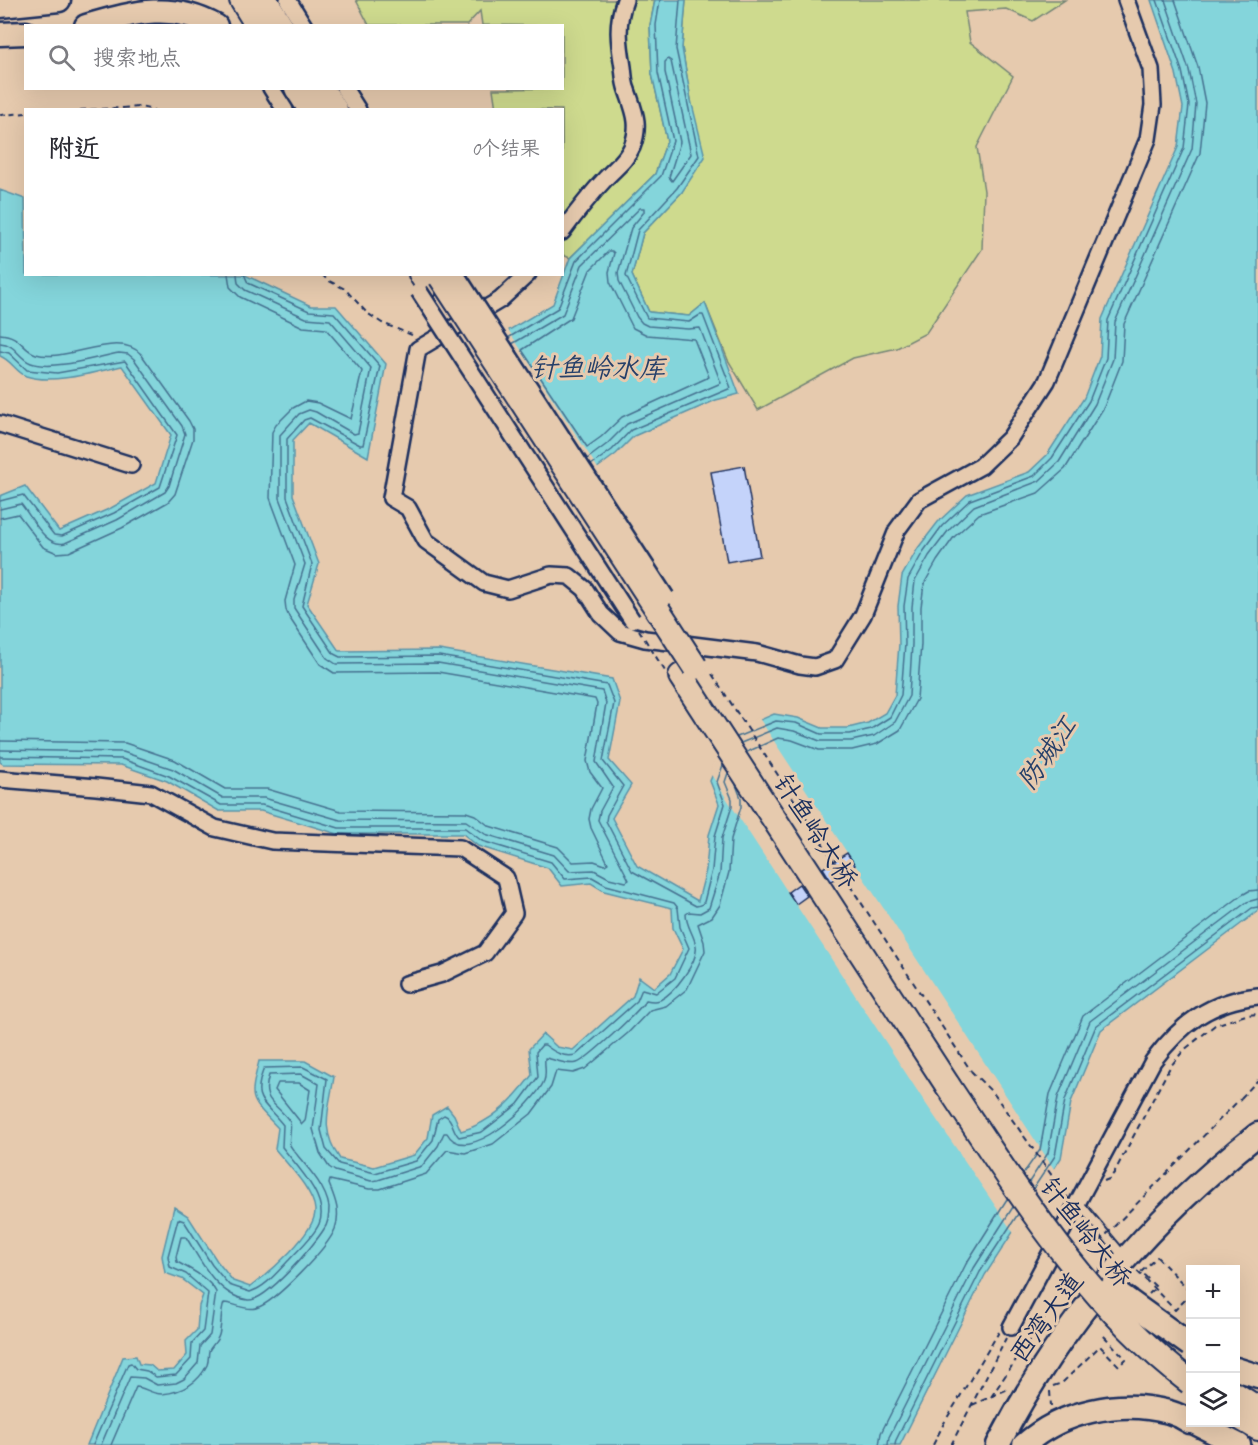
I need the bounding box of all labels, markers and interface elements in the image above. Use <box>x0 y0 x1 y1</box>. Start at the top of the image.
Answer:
search box <box>24 24 564 90</box>
icon: search <box>45 41 78 74</box>
text: 搜索地点 <box>93 44 181 72</box>
text: 附近 <box>48 132 100 165</box>
text: 0个结果 <box>471 136 540 161</box>
water label: 针鱼岭水库 <box>531 351 667 385</box>
water label: 防城江 <box>1010 709 1085 796</box>
street label: 针鱼岭大桥 <box>766 768 865 895</box>
street label: 针鱼岭大桥 <box>1033 1171 1139 1294</box>
map controls <box>1186 1265 1240 1427</box>
button: + <box>1186 1265 1240 1319</box>
street label: 西湾大道 <box>1002 1266 1090 1369</box>
button: − <box>1186 1319 1240 1373</box>
button: layers <box>1186 1373 1240 1427</box>

